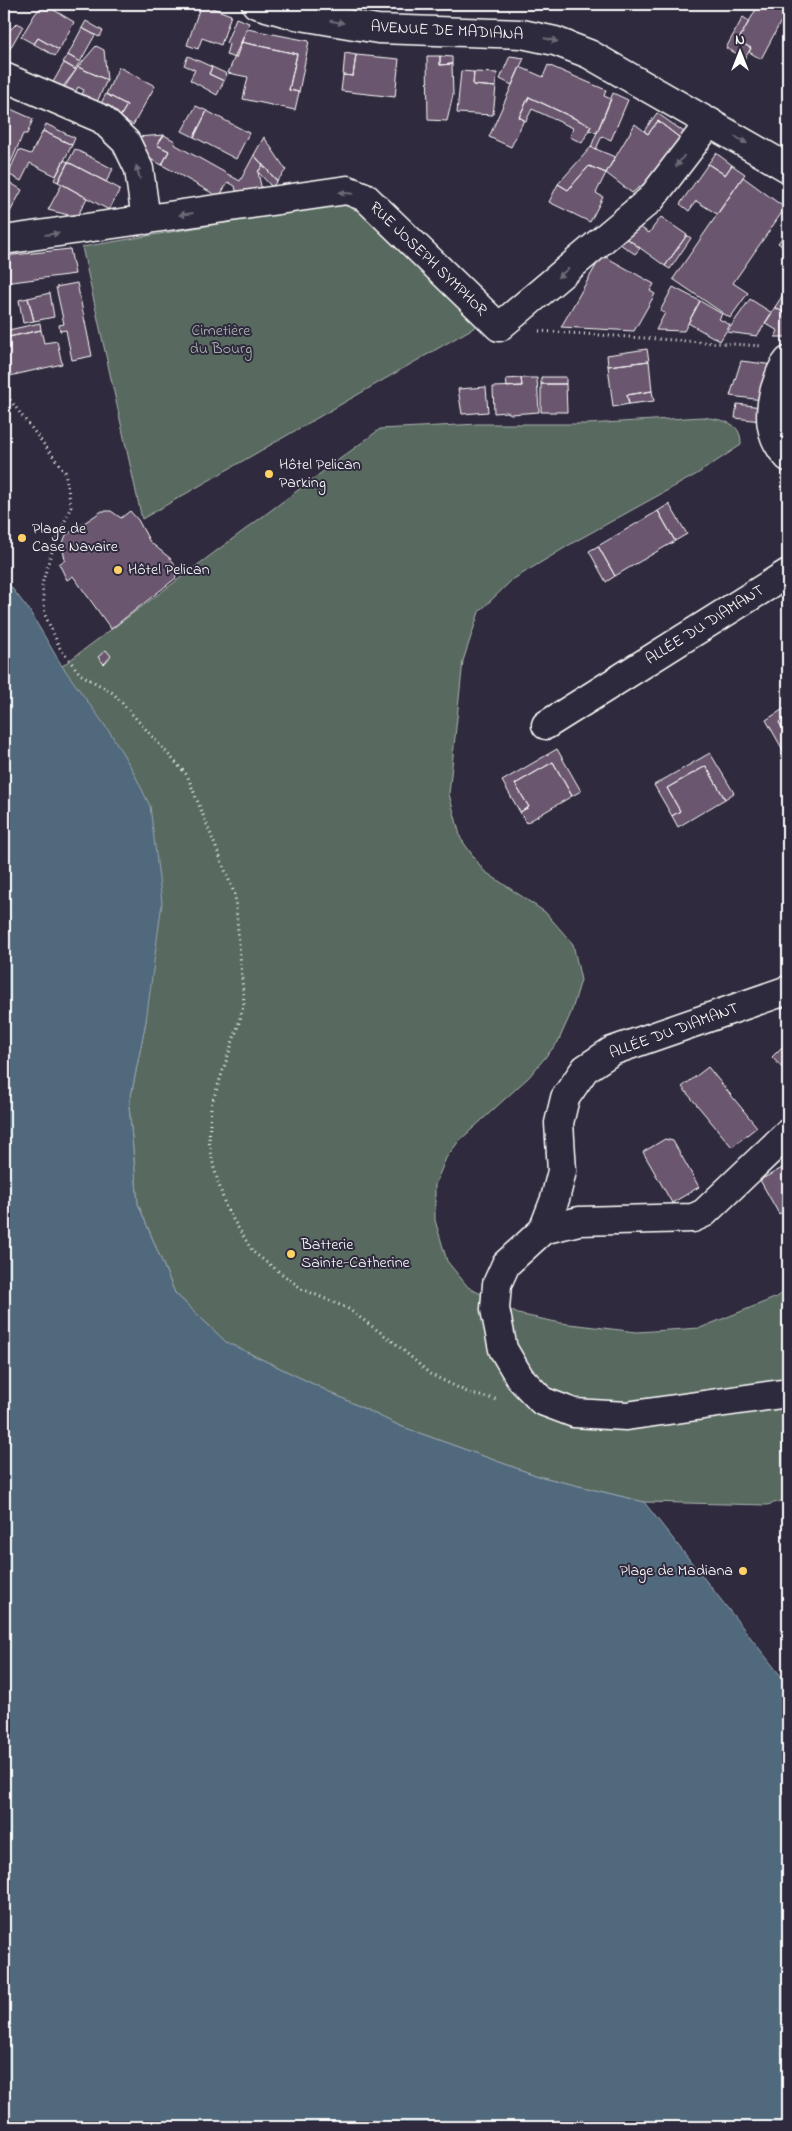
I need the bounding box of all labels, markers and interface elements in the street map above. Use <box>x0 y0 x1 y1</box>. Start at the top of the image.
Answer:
street label: AVENUE DE MADIANA <box>370 15 524 47</box>
one-way arrow <box>330 18 346 26</box>
north arrow <box>714 28 764 78</box>
text: N <box>735 30 745 51</box>
one-way arrow <box>544 37 559 45</box>
one-way arrow <box>734 136 747 145</box>
one-way arrow <box>675 154 685 168</box>
one-way arrow <box>134 164 142 179</box>
one-way arrow <box>338 188 354 196</box>
street label: RUE JOSEPH SYMPHOR <box>364 196 493 322</box>
one-way arrow <box>177 210 193 218</box>
one-way arrow <box>44 230 60 238</box>
one-way arrow <box>558 267 570 279</box>
park label: Cimetière du Bourg <box>190 319 252 361</box>
place label: Hôtel Pelican Parking <box>279 453 361 495</box>
marker: Hôtel Pelican Parking <box>263 468 275 480</box>
place label: Plage de Case Navaire <box>32 517 119 559</box>
marker: Plage de Case Navaire <box>16 532 28 544</box>
place label: Hôtel Pelican <box>128 558 210 582</box>
marker: Hôtel Pelican <box>112 564 124 576</box>
street label: ALLÉE DU DIAMANT <box>641 579 769 671</box>
street label: ALLÉE DU DIAMANT <box>606 996 742 1066</box>
place label: Batterie Sainte-Catherine <box>300 1233 411 1275</box>
marker: Batterie Sainte-Catherine <box>285 1248 297 1260</box>
place label: Plage de Madiana <box>619 1559 733 1583</box>
marker: Plage de Madiana <box>737 1565 749 1577</box>

